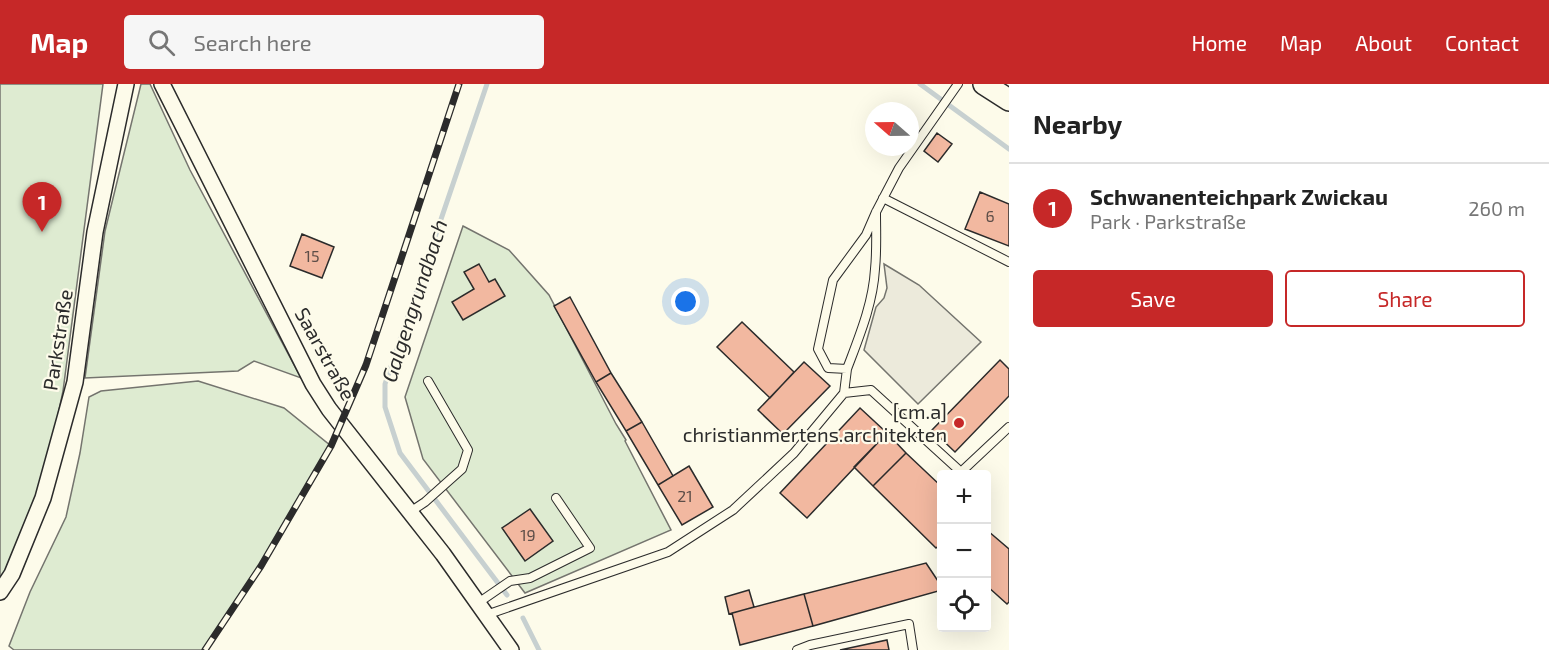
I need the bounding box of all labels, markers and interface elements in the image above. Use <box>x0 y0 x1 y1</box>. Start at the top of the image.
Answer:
search box <box>124 15 544 69</box>
text: Map <box>30 25 88 59</box>
icon: search <box>145 26 178 59</box>
text: Search here <box>193 29 312 55</box>
text: Home <box>1191 30 1247 55</box>
text: Map <box>1280 30 1322 55</box>
text: About <box>1355 30 1412 55</box>
text: Contact <box>1445 30 1519 55</box>
north arrow <box>865 102 919 156</box>
text: Nearby <box>1033 108 1122 139</box>
pin: 1 <box>22 182 62 232</box>
text: Schwanenteichpark Zwickau <box>1090 183 1388 209</box>
text: 1 <box>1048 196 1057 220</box>
text: 260 m <box>1468 196 1525 220</box>
house number: 6 <box>985 206 995 225</box>
text: Park · Parkstraße <box>1090 209 1246 233</box>
water label: Galgengrundbach <box>375 216 452 385</box>
house number: 15 <box>305 246 319 265</box>
button: Save <box>1033 270 1273 327</box>
button: Share <box>1285 270 1525 327</box>
your location <box>671 287 700 316</box>
street label: Parkstraße <box>37 288 77 392</box>
street label: Saarstraße <box>291 303 361 404</box>
place label: [cm.a] christianmertens.architekten <box>683 399 947 446</box>
marker: [cm.a] christianmertens.architekten <box>952 416 966 430</box>
map controls <box>937 470 991 632</box>
button: + <box>937 470 991 524</box>
house number: 21 <box>677 486 693 505</box>
button: − <box>937 524 991 578</box>
house number: 19 <box>520 525 536 544</box>
button: locate <box>937 578 991 632</box>

